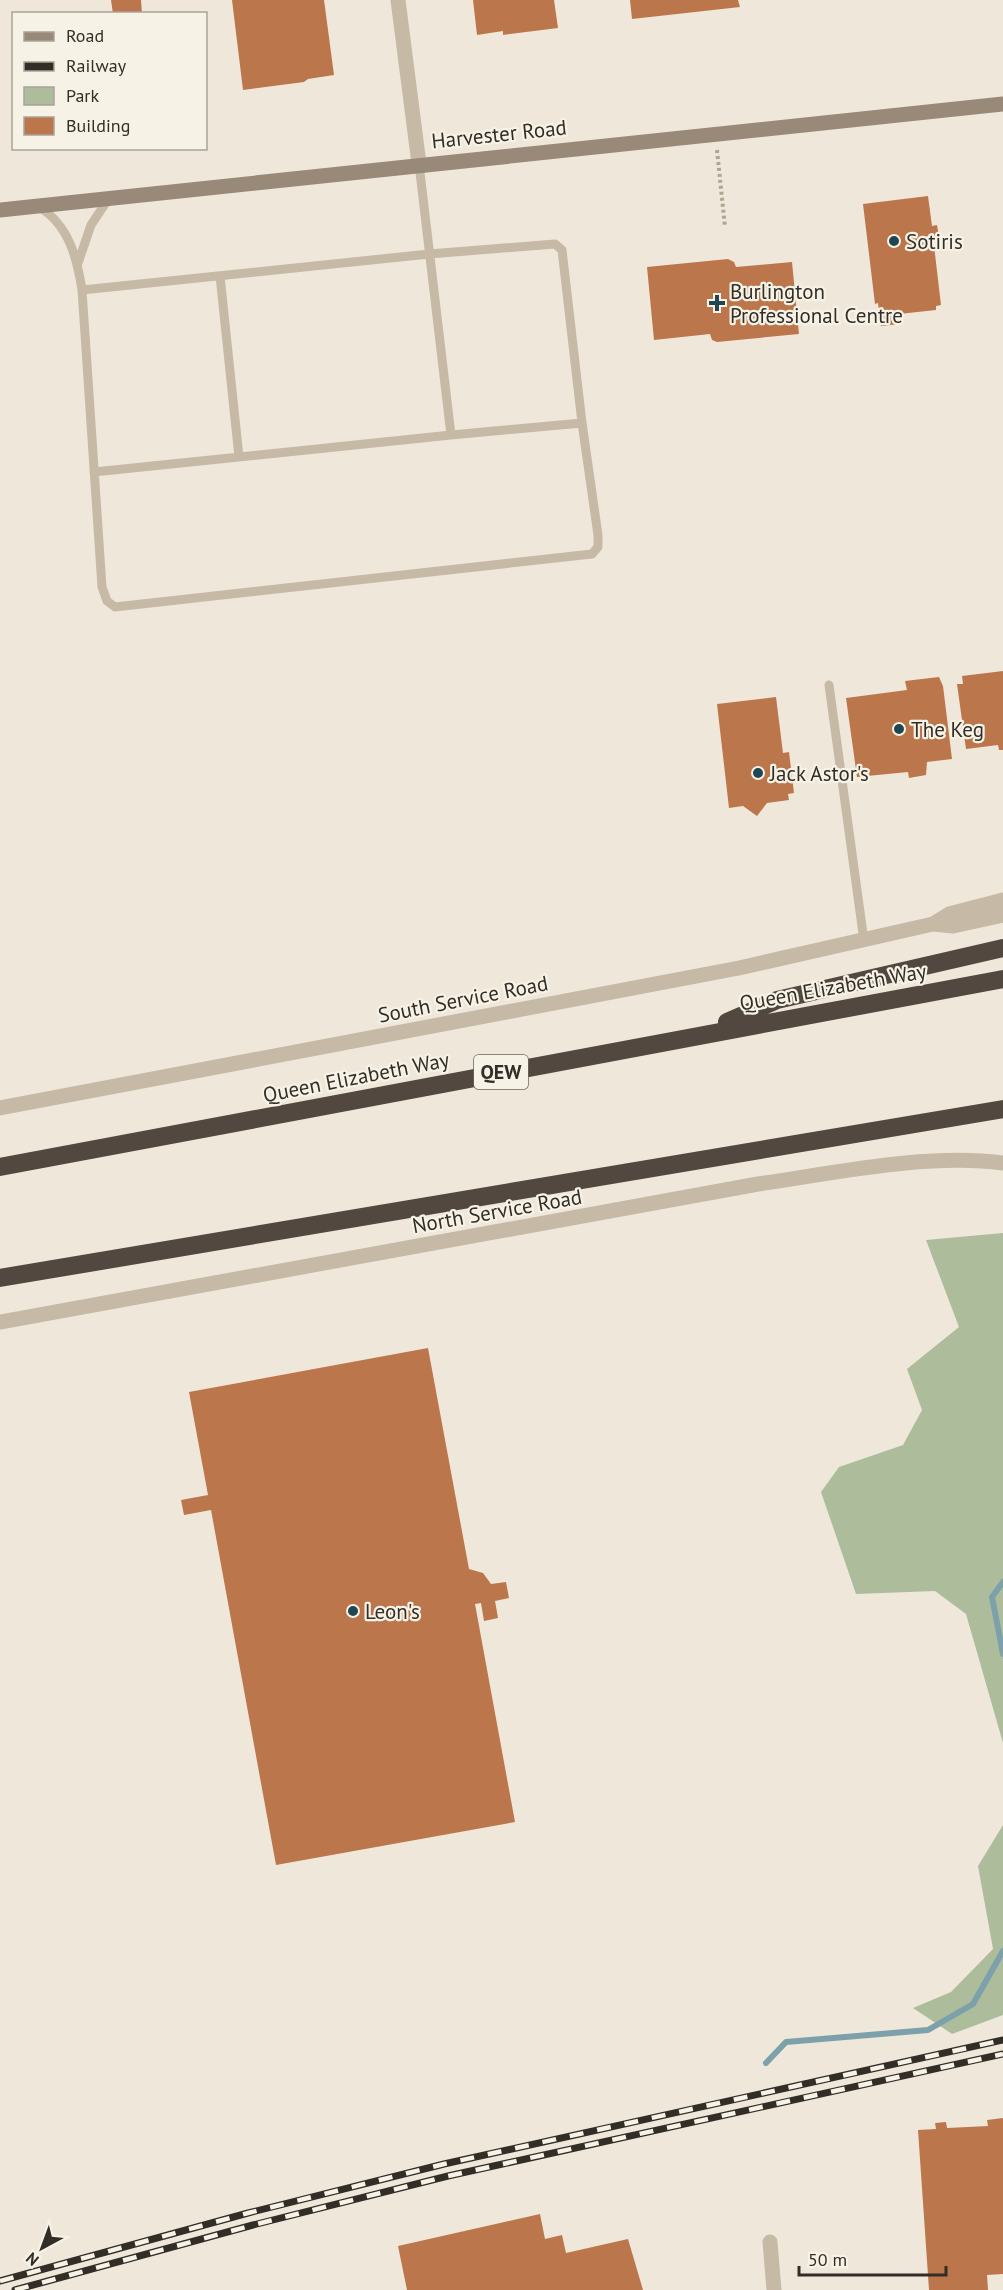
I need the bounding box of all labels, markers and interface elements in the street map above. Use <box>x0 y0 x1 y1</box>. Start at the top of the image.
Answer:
legend <box>12 12 207 150</box>
text: Road <box>66 24 104 47</box>
text: Railway <box>66 54 127 77</box>
text: Park <box>66 84 99 107</box>
street label: Harvester Road <box>430 113 568 155</box>
text: Building <box>66 114 130 137</box>
place label: Sotiris <box>906 228 963 255</box>
marker: Sotiris <box>887 234 901 248</box>
place label: Burlington Professional Centre <box>730 278 903 329</box>
marker: Burlington Professional Centre <box>708 294 726 312</box>
place label: The Keg <box>911 716 984 743</box>
marker: The Keg <box>892 722 906 736</box>
place label: Jack Astor's <box>769 760 869 787</box>
marker: Jack Astor's <box>751 766 765 780</box>
street label: Queen Elizabeth Way <box>737 957 929 1017</box>
street label: South Service Road <box>376 969 550 1029</box>
street label: Queen Elizabeth Way <box>261 1046 452 1108</box>
road number: QEW <box>474 1055 528 1089</box>
street label: North Service Road <box>410 1183 584 1239</box>
place label: Leon's <box>365 1598 420 1625</box>
marker: Leon's <box>346 1604 360 1618</box>
north arrow <box>12 2218 72 2278</box>
scale bar <box>799 2239 946 2277</box>
text: N <box>22 2248 43 2270</box>
text: 50 m <box>808 2248 847 2271</box>

